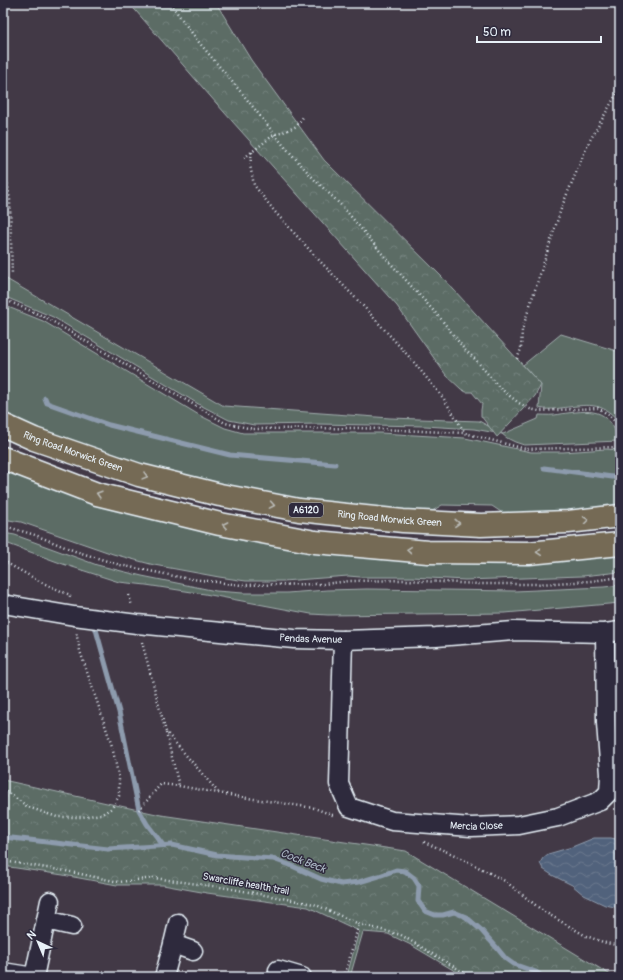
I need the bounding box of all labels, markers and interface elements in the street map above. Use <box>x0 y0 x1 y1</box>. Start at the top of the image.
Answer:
scale bar <box>477 18 601 44</box>
text: 50 m <box>483 25 511 40</box>
street label: Ring Road Morwick Green <box>21 429 125 475</box>
one-way arrow <box>141 471 148 480</box>
one-way arrow <box>96 490 103 499</box>
one-way arrow <box>269 500 275 508</box>
road number: A6120 <box>289 503 323 517</box>
street label: Ring Road Morwick Green <box>337 508 443 529</box>
one-way arrow <box>583 516 589 525</box>
one-way arrow <box>454 519 460 528</box>
one-way arrow <box>222 521 229 530</box>
one-way arrow <box>406 546 413 555</box>
one-way arrow <box>536 547 542 556</box>
street label: Pendas Avenue <box>279 632 342 646</box>
street label: Mercia Close <box>450 819 503 833</box>
water label: Cock Beck <box>279 846 329 876</box>
street label: Swarcliffe health trail <box>202 870 290 898</box>
north arrow <box>18 922 58 962</box>
text: N <box>24 928 39 942</box>

